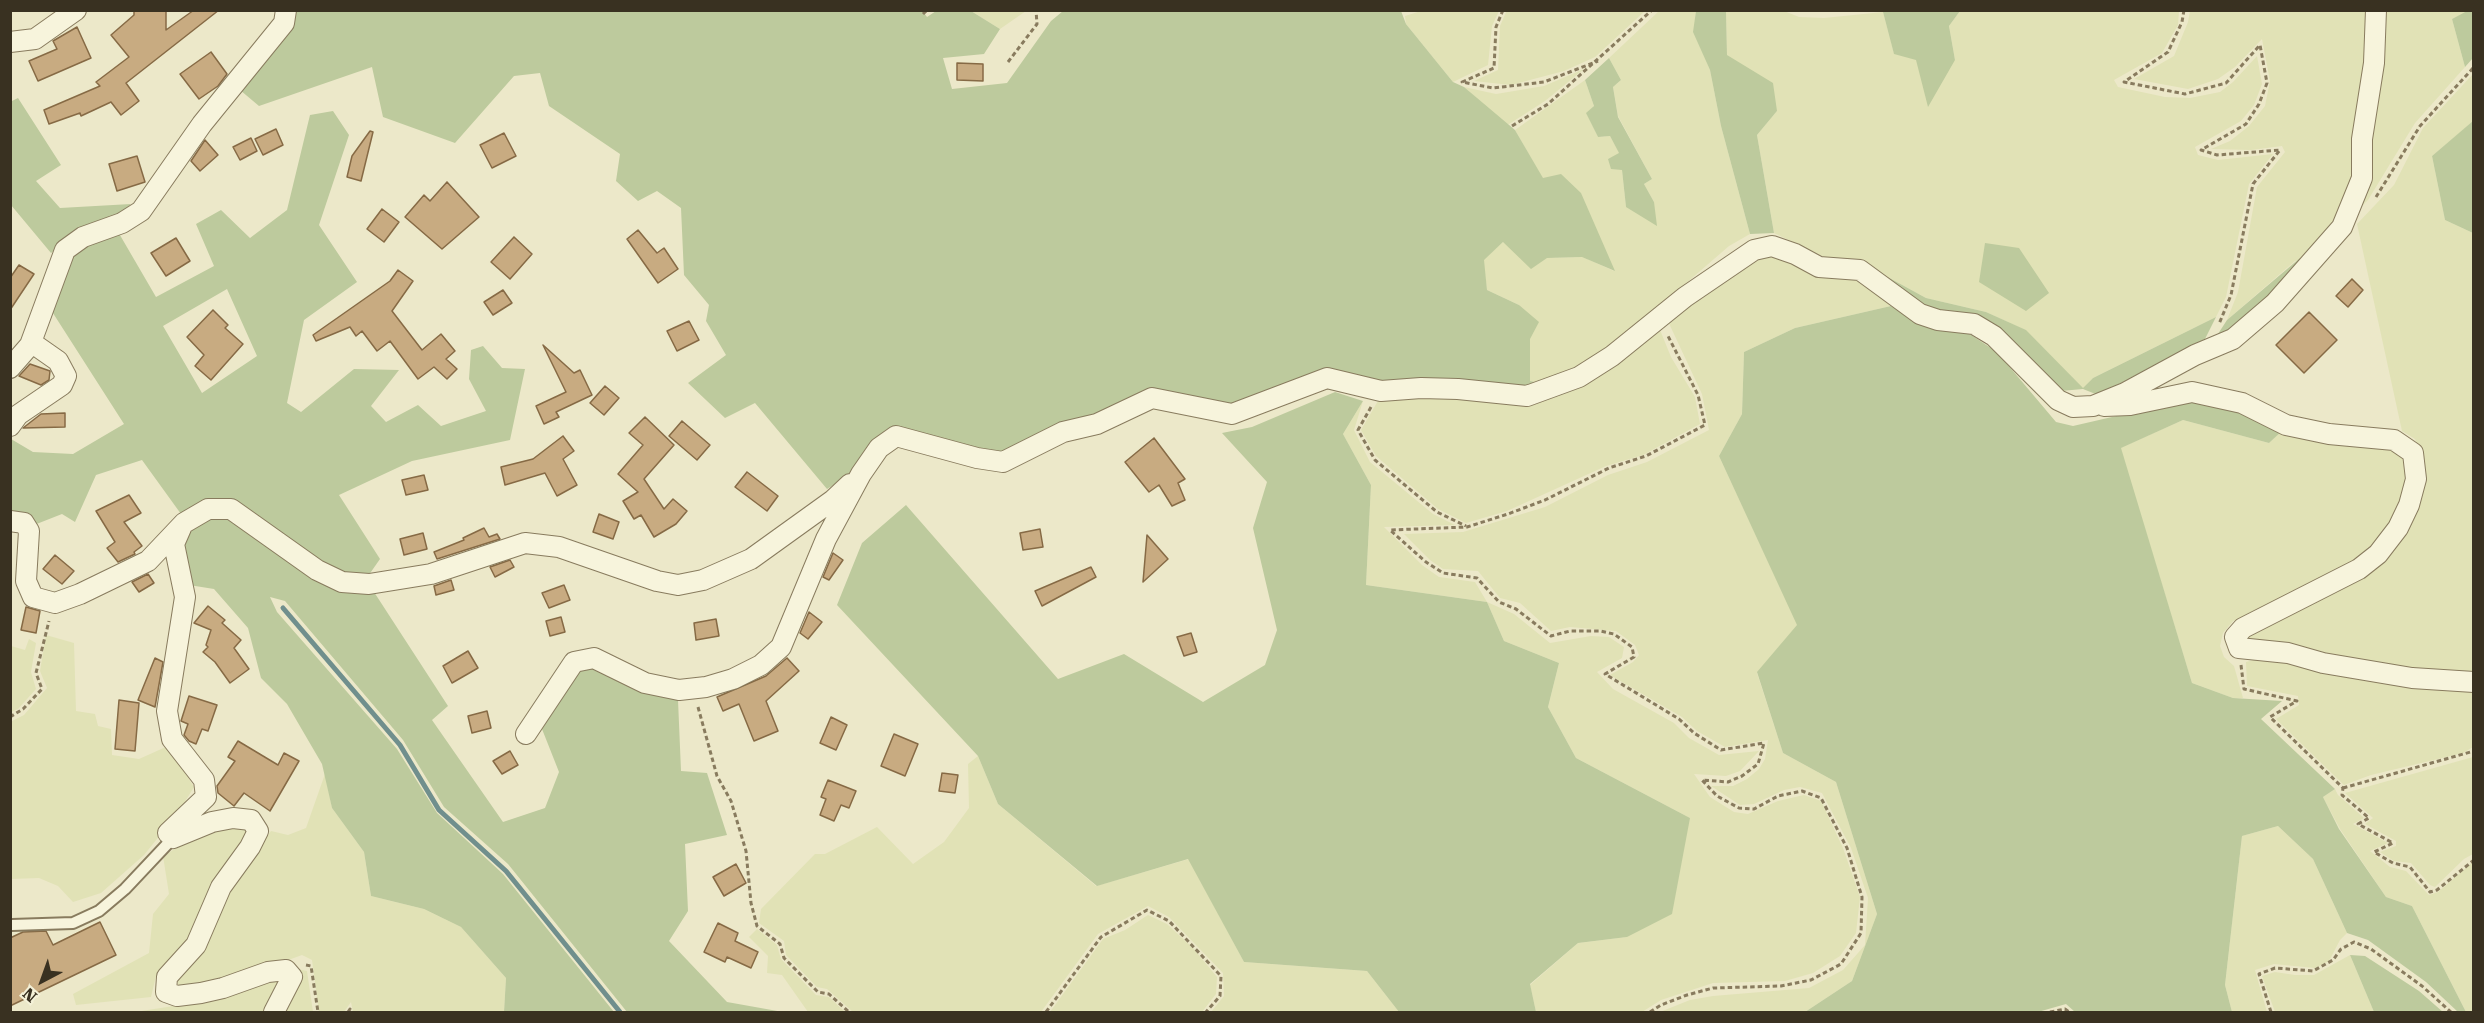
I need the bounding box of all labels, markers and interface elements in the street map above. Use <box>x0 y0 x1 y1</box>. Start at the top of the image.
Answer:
north arrow <box>12 951 72 1011</box>
text: N <box>19 984 41 1006</box>

